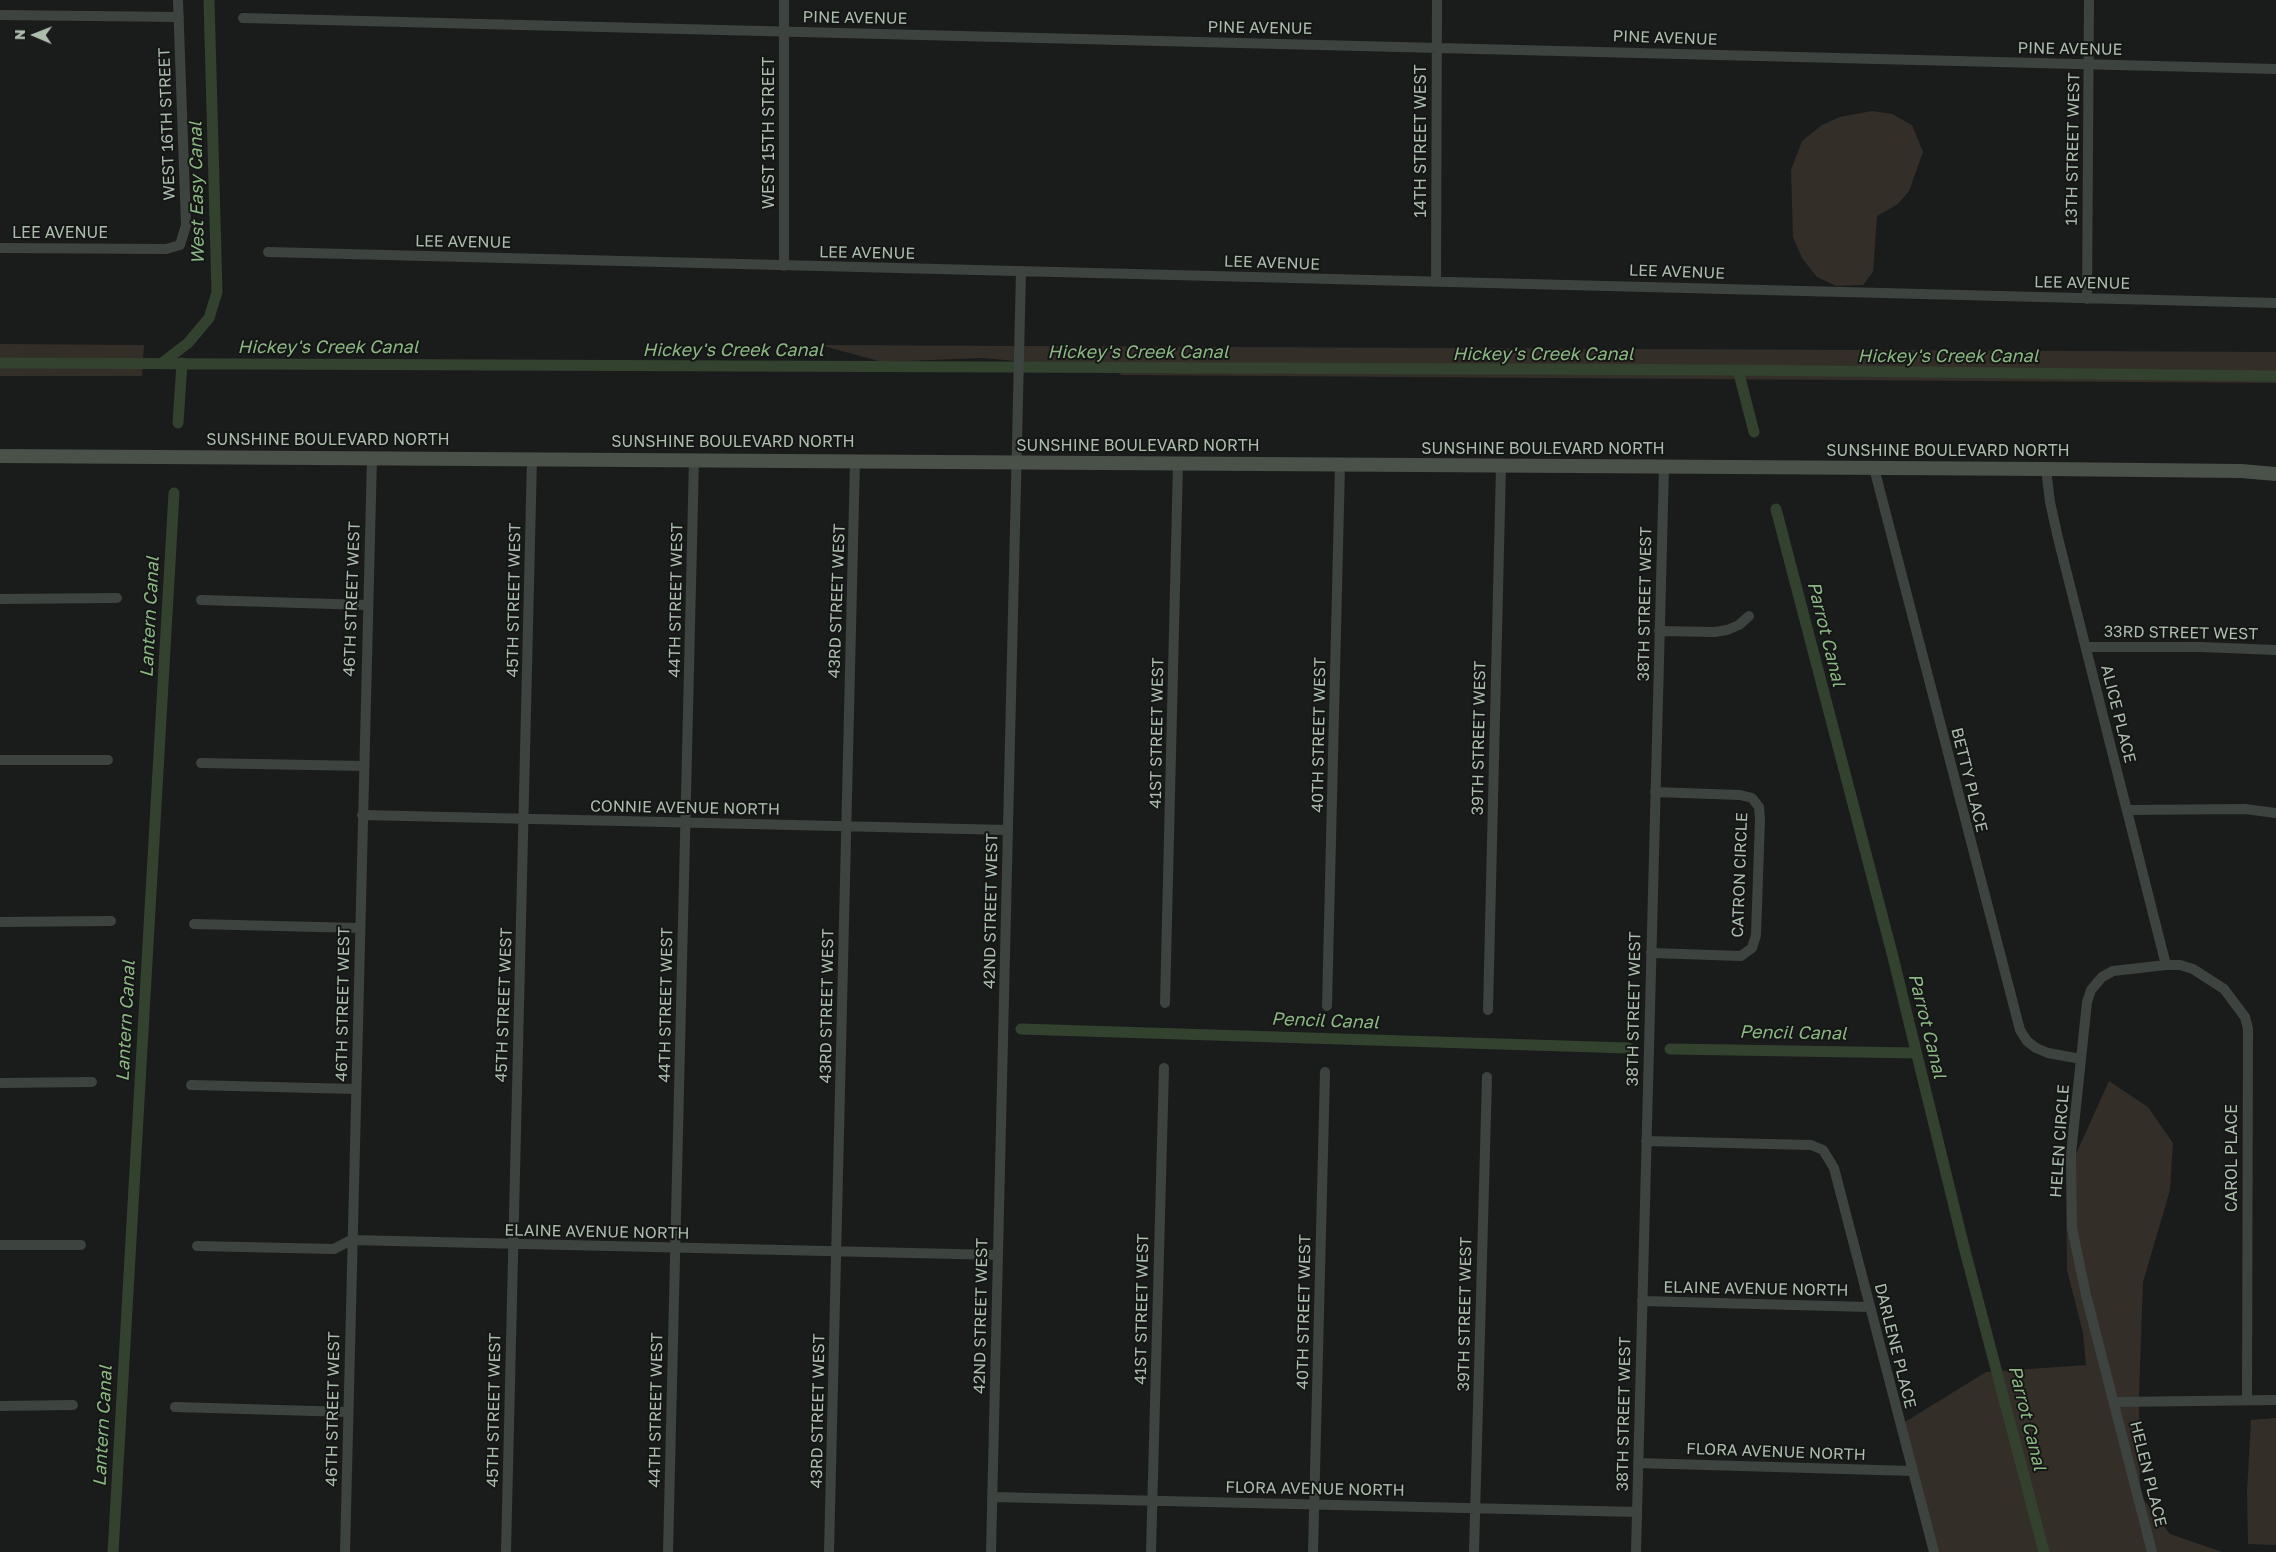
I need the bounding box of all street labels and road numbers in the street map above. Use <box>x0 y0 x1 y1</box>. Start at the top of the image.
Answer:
street label: PINE AVENUE <box>802 7 908 29</box>
street label: PINE AVENUE <box>1207 17 1313 39</box>
street label: PINE AVENUE <box>1612 27 1718 49</box>
street label: PINE AVENUE <box>2017 38 2123 60</box>
street label: WEST 16TH STREET <box>155 47 179 201</box>
street label: WEST 15TH STREET <box>759 57 779 209</box>
street label: 14TH STREET WEST <box>1411 64 1431 218</box>
street label: 13TH STREET WEST <box>2062 72 2084 226</box>
street label: LEE AVENUE <box>12 223 108 243</box>
street label: LEE AVENUE <box>415 232 511 252</box>
street label: LEE AVENUE <box>819 243 915 263</box>
street label: LEE AVENUE <box>1224 252 1320 274</box>
street label: LEE AVENUE <box>1629 261 1725 283</box>
street label: LEE AVENUE <box>2034 273 2130 293</box>
street label: SUNSHINE BOULEVARD NORTH <box>206 430 450 450</box>
street label: SUNSHINE BOULEVARD NORTH <box>611 432 855 452</box>
street label: SUNSHINE BOULEVARD NORTH <box>1016 436 1260 456</box>
street label: SUNSHINE BOULEVARD NORTH <box>1421 439 1665 459</box>
street label: SUNSHINE BOULEVARD NORTH <box>1826 441 2070 461</box>
street label: 46TH STREET WEST <box>340 521 364 677</box>
street label: 45TH STREET WEST <box>503 522 525 678</box>
street label: 44TH STREET WEST <box>665 522 687 678</box>
street label: 43RD STREET WEST <box>825 523 849 679</box>
street label: 38TH STREET WEST <box>1634 526 1656 682</box>
street label: 33RD STREET WEST <box>2104 622 2258 644</box>
street label: 41ST STREET WEST <box>1146 657 1168 809</box>
street label: 40TH STREET WEST <box>1308 657 1330 813</box>
street label: 39TH STREET WEST <box>1468 660 1490 816</box>
street label: ALICE PLACE <box>2097 663 2139 765</box>
street label: BETTY PLACE <box>1947 726 1991 834</box>
street label: CONNIE AVENUE NORTH <box>590 797 780 819</box>
street label: CATRON CIRCLE <box>1728 812 1752 938</box>
street label: 42ND STREET WEST <box>980 833 1002 989</box>
street label: 46TH STREET WEST <box>332 926 354 1082</box>
street label: 45TH STREET WEST <box>492 927 516 1083</box>
street label: 44TH STREET WEST <box>655 927 677 1083</box>
street label: 43RD STREET WEST <box>816 928 838 1084</box>
street label: 38TH STREET WEST <box>1623 931 1645 1087</box>
street label: HELEN CIRCLE <box>2046 1084 2074 1198</box>
street label: CAROL PLACE <box>2222 1104 2242 1212</box>
street label: ELAINE AVENUE NORTH <box>504 1221 690 1243</box>
street label: 41ST STREET WEST <box>1131 1233 1153 1385</box>
street label: 40TH STREET WEST <box>1293 1234 1315 1390</box>
street label: 39TH STREET WEST <box>1454 1236 1476 1392</box>
street label: 42ND STREET WEST <box>970 1238 992 1394</box>
street label: ELAINE AVENUE NORTH <box>1663 1278 1849 1300</box>
street label: DARLENE PLACE <box>1870 1281 1920 1411</box>
street label: 46TH STREET WEST <box>322 1331 344 1487</box>
street label: 45TH STREET WEST <box>483 1332 505 1488</box>
street label: 44TH STREET WEST <box>645 1332 667 1488</box>
street label: 43RD STREET WEST <box>807 1333 829 1489</box>
street label: 38TH STREET WEST <box>1613 1336 1635 1492</box>
street label: HELEN PLACE <box>2126 1419 2170 1529</box>
street label: FLORA AVENUE NORTH <box>1686 1439 1866 1465</box>
street label: FLORA AVENUE NORTH <box>1225 1478 1405 1500</box>

